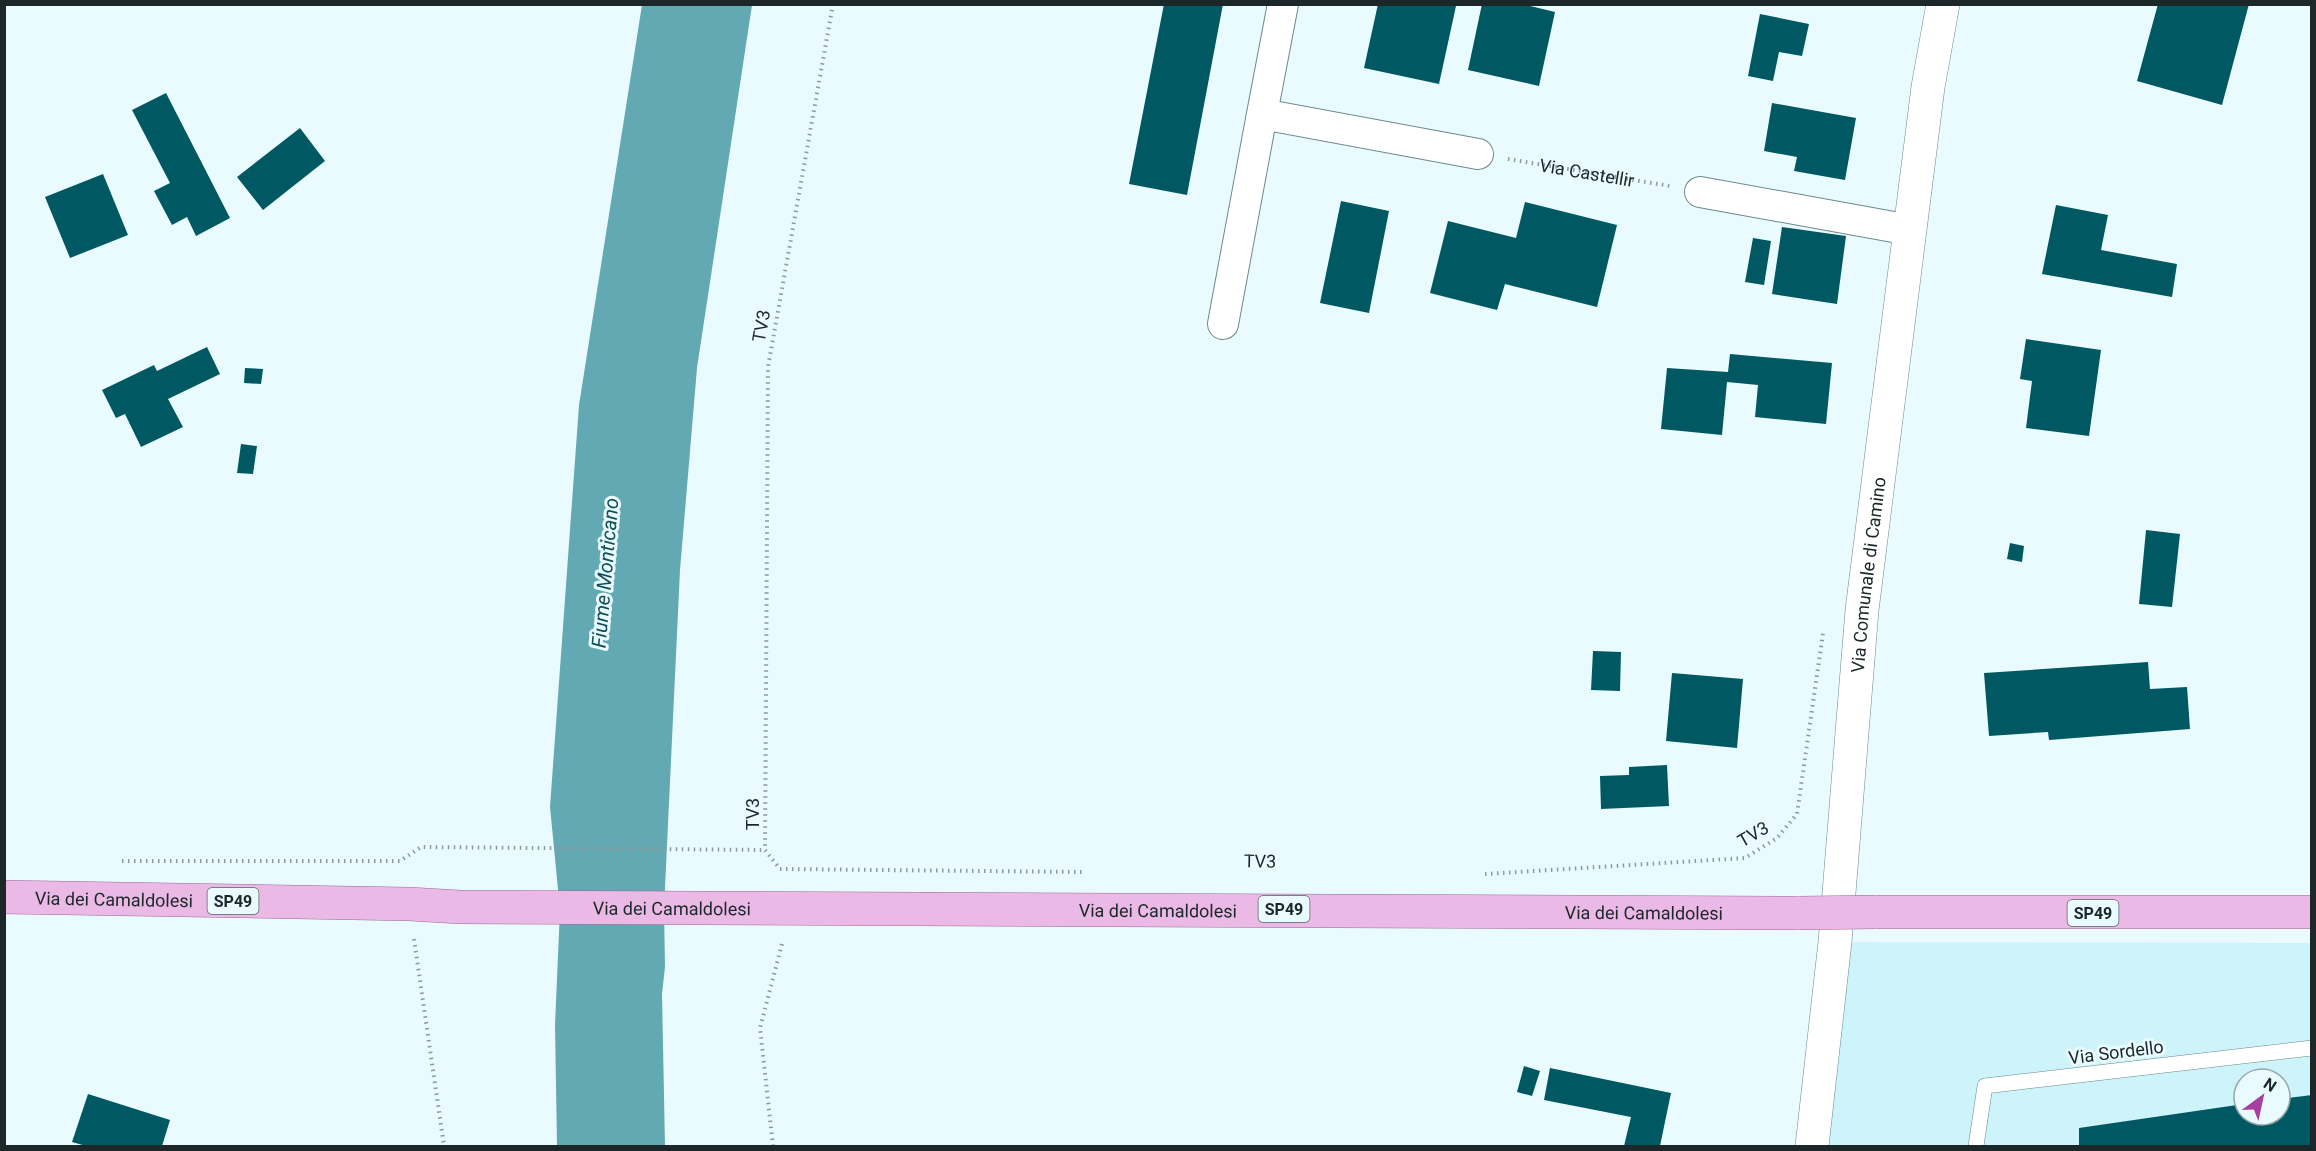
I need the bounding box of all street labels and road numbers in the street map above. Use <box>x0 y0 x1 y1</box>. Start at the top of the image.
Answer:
street label: Via Castellir <box>1538 154 1636 190</box>
street label: TV3 <box>748 308 774 344</box>
street label: Via Comunale di Camino <box>1846 476 1889 674</box>
street label: TV3 <box>742 798 763 830</box>
street label: TV3 <box>1734 817 1772 851</box>
street label: TV3 <box>1244 850 1276 872</box>
street label: Via dei Camaldolesi <box>35 887 193 911</box>
road number: SP49 <box>208 888 258 914</box>
road number: SP49 <box>1258 896 1310 922</box>
street label: Via dei Camaldolesi <box>593 897 751 919</box>
street label: Via dei Camaldolesi <box>1079 899 1237 921</box>
road number: SP49 <box>2068 900 2118 926</box>
street label: Via dei Camaldolesi <box>1565 901 1723 923</box>
street label: Via Sordello <box>2067 1036 2165 1068</box>

